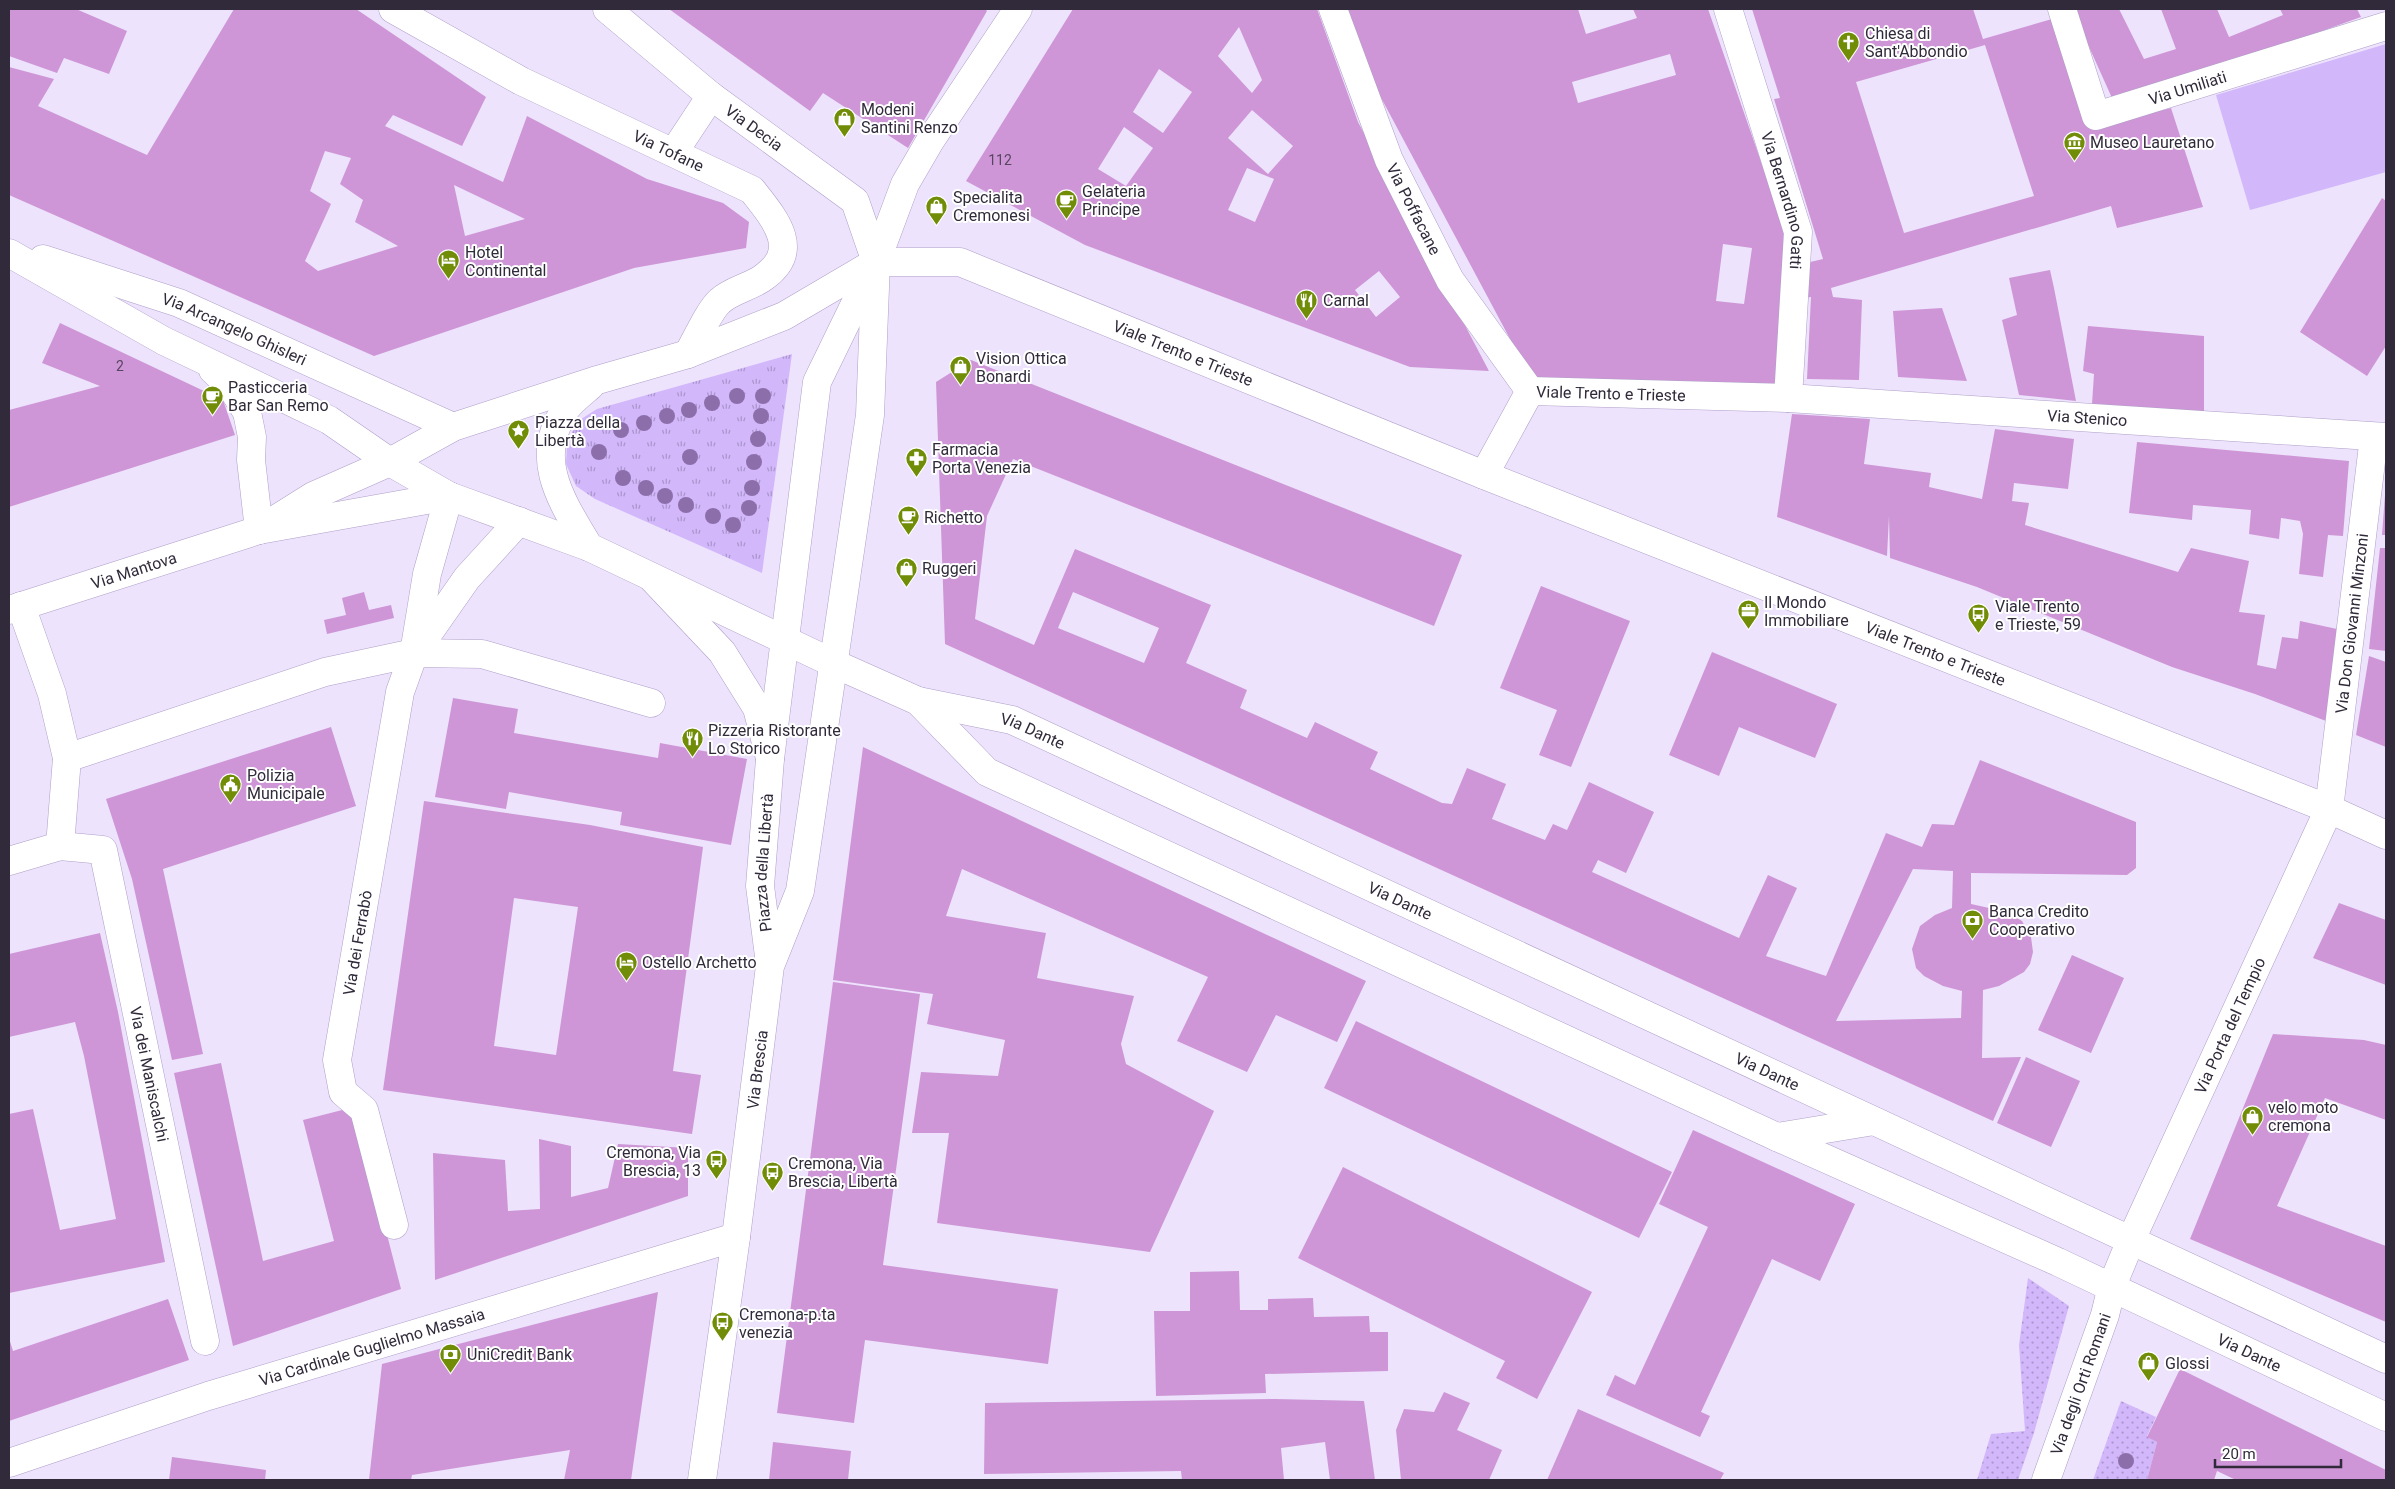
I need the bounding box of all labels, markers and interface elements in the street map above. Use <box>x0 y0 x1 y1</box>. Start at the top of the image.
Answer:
place label: Chiesa di Sant'Abbondio <box>1865 24 1968 61</box>
church icon: Chiesa di Sant'Abbondio <box>1837 30 1861 61</box>
street label: Via Umiliati <box>2146 67 2229 109</box>
street label: Via Decia <box>722 100 787 155</box>
place label: Modeni Santini Renzo <box>861 100 958 137</box>
shop icon: Modeni Santini Renzo <box>833 106 857 137</box>
street label: Via Tofane <box>630 126 707 175</box>
street label: Via Bernardino Gatti <box>1758 129 1808 270</box>
museum icon: Museo Lauretano <box>2062 130 2086 161</box>
place label: Museo Lauretano <box>2090 133 2214 152</box>
house number: 112 <box>988 152 1012 168</box>
street label: Via Poffacane <box>1383 160 1445 258</box>
place label: Gelateria Principe <box>1082 182 1146 219</box>
place label: Specialita Cremonesi <box>953 188 1030 225</box>
cafe icon: Gelateria Principe <box>1054 188 1078 219</box>
shop icon: Specialita Cremonesi <box>925 194 949 225</box>
place label: Hotel Continental <box>465 243 546 280</box>
hotel icon: Hotel Continental <box>437 249 461 280</box>
restaurant icon: Carnal <box>1295 288 1319 319</box>
street label: Via Arcangelo Ghisleri <box>160 289 310 369</box>
place label: Carnal <box>1323 291 1369 310</box>
street label: Viale Trento e Trieste <box>1110 316 1256 390</box>
place label: Vision Ottica Bonardi <box>976 349 1067 386</box>
shop icon: Vision Ottica Bonardi <box>948 355 972 386</box>
house number: 2 <box>116 358 124 374</box>
place label: Pasticceria Bar San Remo <box>228 378 329 415</box>
street label: Viale Trento e Trieste <box>1536 382 1686 405</box>
cafe icon: Pasticceria Bar San Remo <box>200 384 224 415</box>
street label: Via Stenico <box>2047 405 2128 430</box>
place label: Piazza della Libertà <box>535 413 620 450</box>
place icon: Piazza della Libertà <box>507 419 531 450</box>
place label: Farmacia Porta Venezia <box>932 440 1031 477</box>
pharmacy icon: Farmacia Porta Venezia <box>904 446 928 477</box>
cafe icon: Richetto <box>896 505 920 536</box>
place label: Richetto <box>924 508 983 527</box>
street label: Via Don Giovanni Minzoni <box>2331 532 2372 715</box>
street label: Via Mantova <box>89 548 179 593</box>
shop icon: Ruggeri <box>894 556 918 587</box>
place label: Ruggeri <box>922 559 976 578</box>
place label: Il Mondo Immobiliare <box>1764 593 1849 630</box>
place label: Viale Trento e Trieste, 59 <box>1995 597 2081 634</box>
office icon: Il Mondo Immobiliare <box>1736 599 1760 630</box>
bus stop icon: Viale Trento e Trieste, 59 <box>1967 603 1991 634</box>
street label: Viale Trento e Trieste <box>1862 617 2008 690</box>
street label: Via Dante <box>999 708 1068 753</box>
place label: Pizzeria Ristorante Lo Storico <box>708 721 841 758</box>
restaurant icon: Pizzeria Ristorante Lo Storico <box>680 727 704 758</box>
place label: Polizia Municipale <box>247 766 325 803</box>
public building icon: Polizia Municipale <box>219 772 243 803</box>
street label: Piazza della Libertà <box>750 793 777 933</box>
street label: Via Dante <box>1365 877 1435 924</box>
street label: Via dei Ferrabò <box>339 889 375 997</box>
place label: Banca Credito Cooperativo <box>1989 902 2089 939</box>
bank icon: Banca Credito Cooperativo <box>1961 908 1985 939</box>
hotel icon: Ostello Archetto <box>614 950 638 981</box>
place label: Ostello Archetto <box>642 953 757 972</box>
street label: Via Porta del Tempio <box>2190 954 2269 1097</box>
street label: Via dei Maniscalchi <box>126 1005 173 1143</box>
street label: Via Brescia <box>743 1029 771 1110</box>
street label: Via Dante <box>1732 1048 1802 1094</box>
place label: velo moto cremona <box>2268 1098 2338 1135</box>
shop icon: velo moto cremona <box>2240 1104 2264 1135</box>
place label: Cremona, Via Brescia, 13 <box>606 1143 701 1180</box>
bus stop icon: Cremona, Via Brescia, 13 <box>705 1149 729 1180</box>
place label: Cremona, Via Brescia, Libertà <box>788 1154 898 1191</box>
bus stop icon: Cremona, Via Brescia, Libertà <box>760 1160 784 1191</box>
street label: Via Cardinale Guglielmo Massaia <box>257 1304 487 1390</box>
place label: Cremona-p.ta venezia <box>739 1305 835 1342</box>
street label: Via degli Orti Romani <box>2046 1310 2114 1457</box>
bus stop icon: Cremona-p.ta venezia <box>711 1311 735 1342</box>
street label: Via Dante <box>2214 1329 2284 1376</box>
bank icon: UniCredit Bank <box>439 1342 463 1373</box>
place label: UniCredit Bank <box>467 1345 573 1364</box>
shop icon: Glossi <box>2137 1351 2161 1382</box>
place label: Glossi <box>2165 1354 2209 1373</box>
scale bar <box>2215 1436 2341 1468</box>
text: 20 m <box>2222 1445 2256 1463</box>

